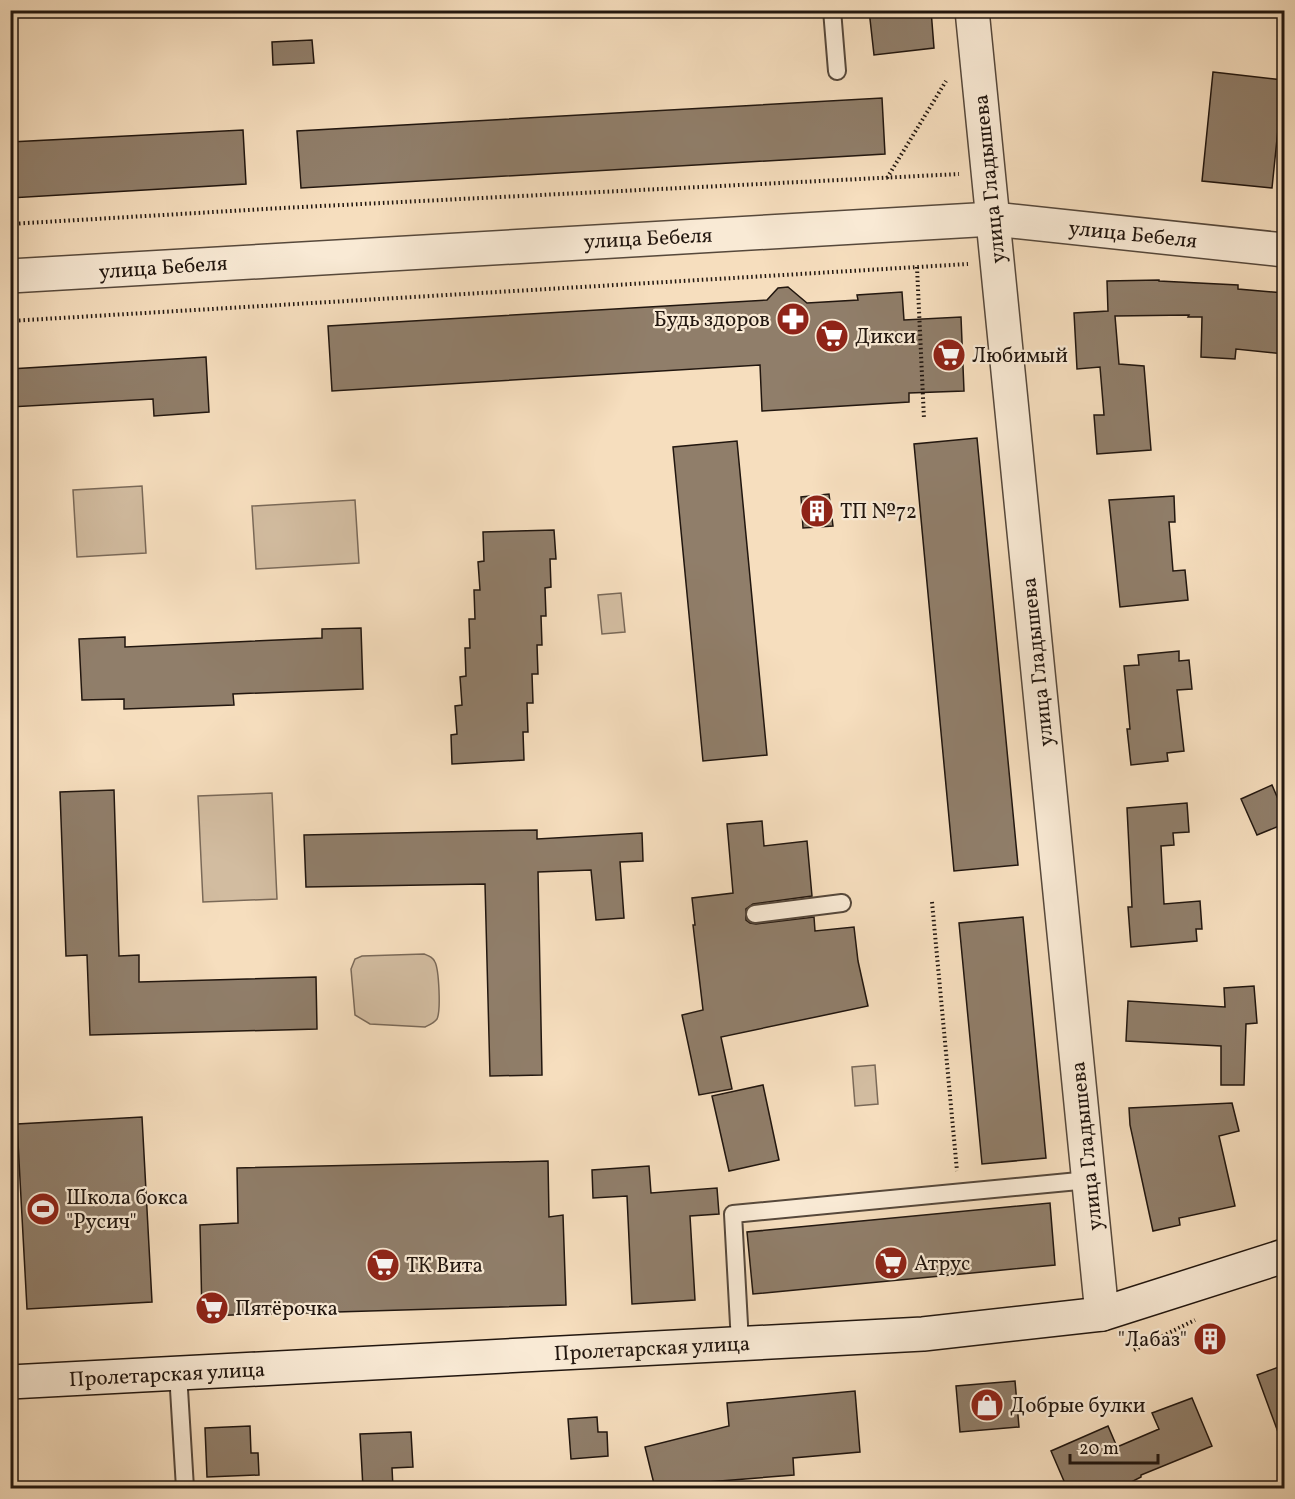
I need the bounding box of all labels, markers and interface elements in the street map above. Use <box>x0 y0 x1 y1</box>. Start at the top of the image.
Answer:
street label: улица Гладышева <box>967 93 1014 265</box>
street label: улица Бебеля <box>1067 214 1199 257</box>
street label: улица Бебеля <box>583 222 713 257</box>
street label: улица Бебеля <box>98 250 229 287</box>
pharmacy icon: Будь здоров <box>775 301 811 337</box>
place label: Будь здоров <box>654 306 770 335</box>
supermarket icon: Дикси <box>814 318 850 354</box>
place label: Дикси <box>855 323 916 352</box>
supermarket icon: Любимый <box>931 337 967 373</box>
place label: Любимый <box>972 342 1068 371</box>
building icon: ТП №72 <box>799 493 835 529</box>
place label: ТП №72 <box>840 498 917 527</box>
street label: улица Гладышева <box>1015 576 1062 748</box>
street label: улица Гладышева <box>1064 1060 1111 1232</box>
place label: Школа бокса "Русич" <box>66 1184 188 1237</box>
sports icon: Школа бокса "Русич" <box>25 1191 61 1227</box>
supermarket icon: Атрус <box>873 1245 909 1281</box>
supermarket icon: ТК Вита <box>365 1247 401 1283</box>
place label: Атрус <box>914 1250 971 1279</box>
place label: ТК Вита <box>406 1252 483 1281</box>
supermarket icon: Пятёрочка <box>194 1290 230 1326</box>
place label: Пятёрочка <box>235 1295 338 1324</box>
building icon: "Лабаз" <box>1192 1321 1228 1357</box>
place label: "Лабаз" <box>1118 1326 1187 1355</box>
street label: Пролетарская улица <box>553 1330 751 1369</box>
street label: Пролетарская улица <box>68 1356 266 1395</box>
shop icon: Добрые булки <box>969 1387 1005 1423</box>
place label: Добрые булки <box>1010 1392 1146 1421</box>
scale bar <box>1070 1427 1158 1465</box>
text: 20 m <box>1079 1437 1119 1462</box>

